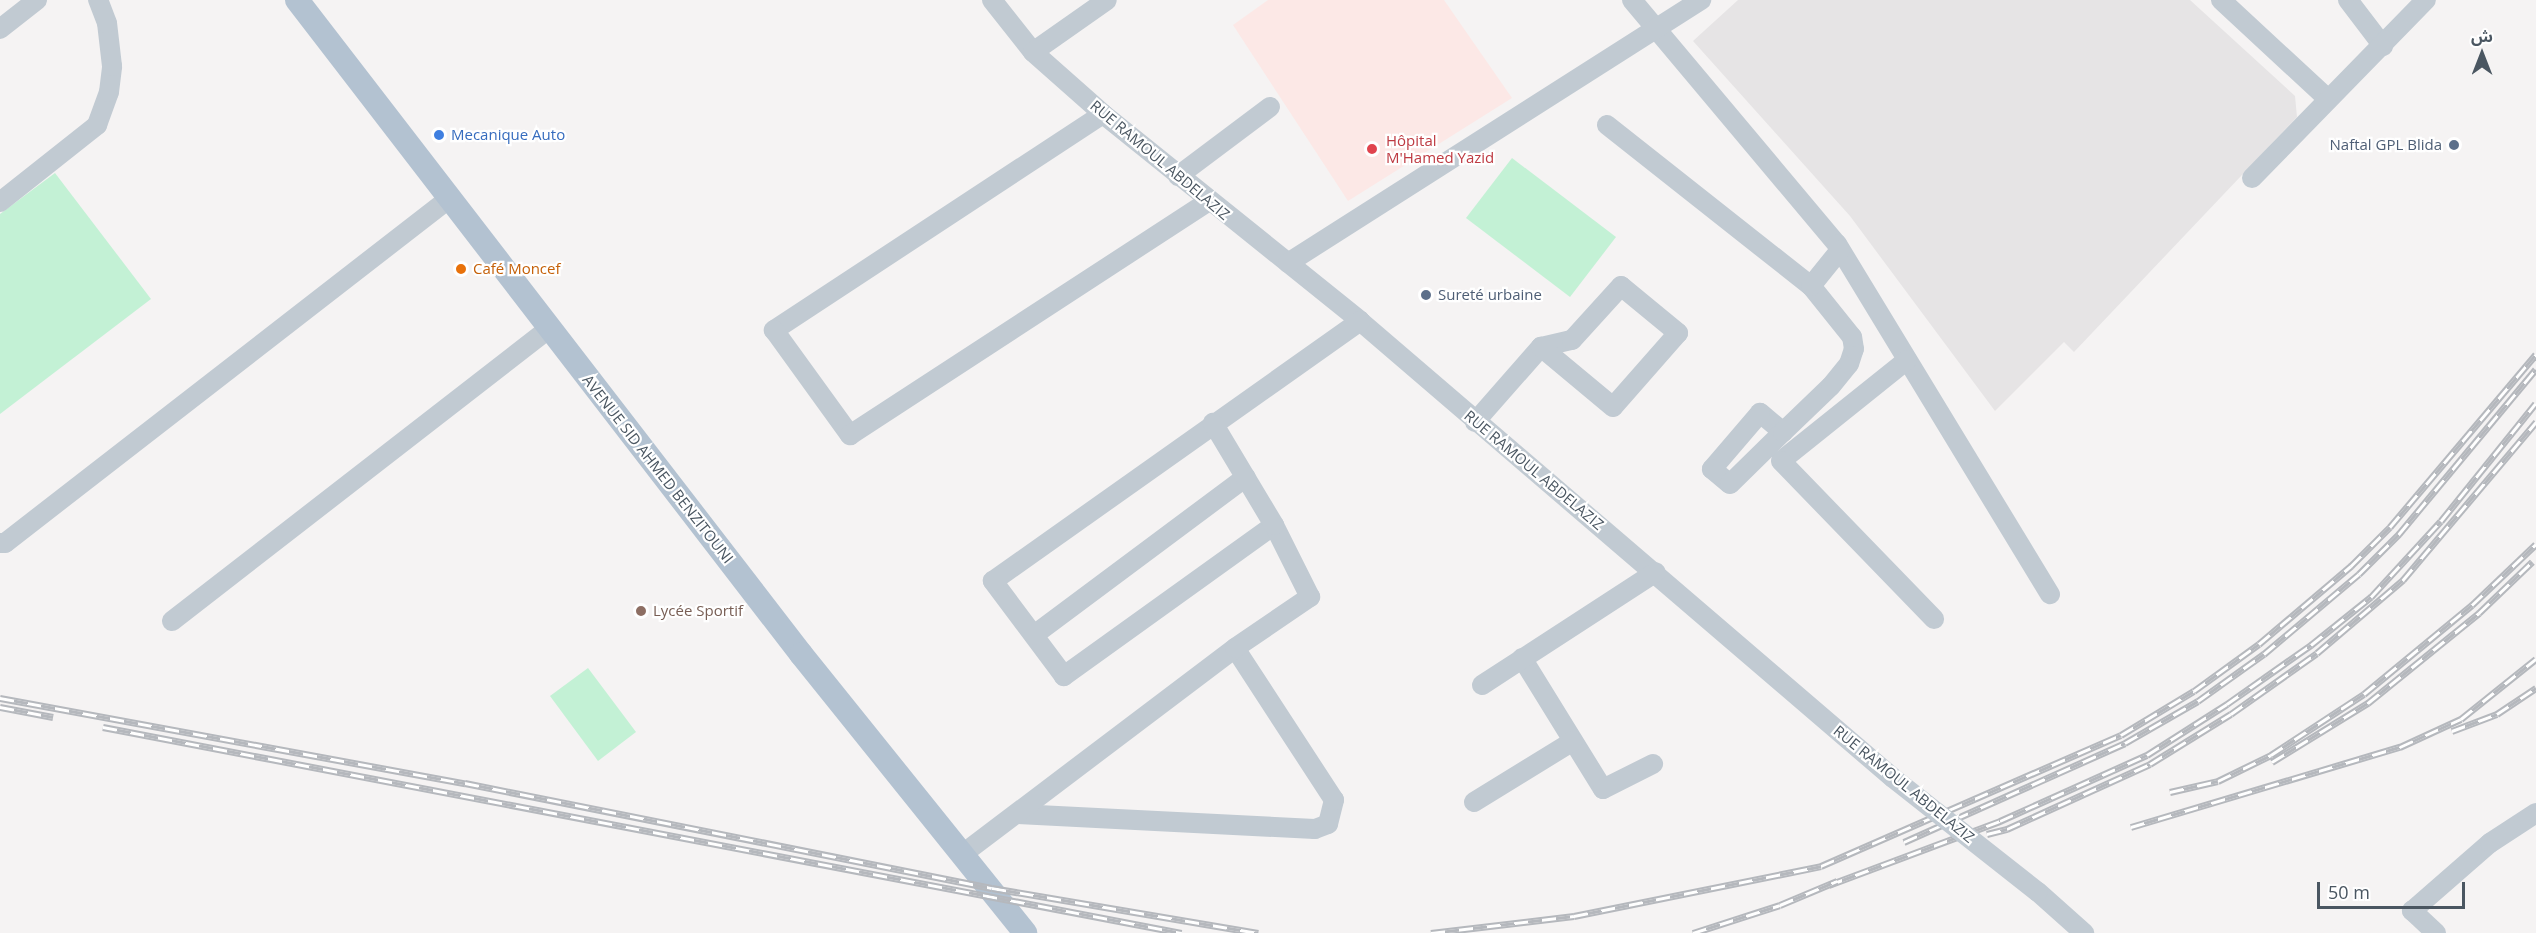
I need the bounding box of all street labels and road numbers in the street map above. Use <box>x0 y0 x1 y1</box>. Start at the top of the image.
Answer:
street label: RUE RAMOUL ABDELAZIZ <box>1087 97 1233 223</box>
street label: AVENUE SID AHMED BENZITOUNI <box>579 371 737 567</box>
street label: RUE RAMOUL ABDELAZIZ <box>1461 407 1607 533</box>
street label: RUE RAMOUL ABDELAZIZ <box>1830 722 1978 846</box>

